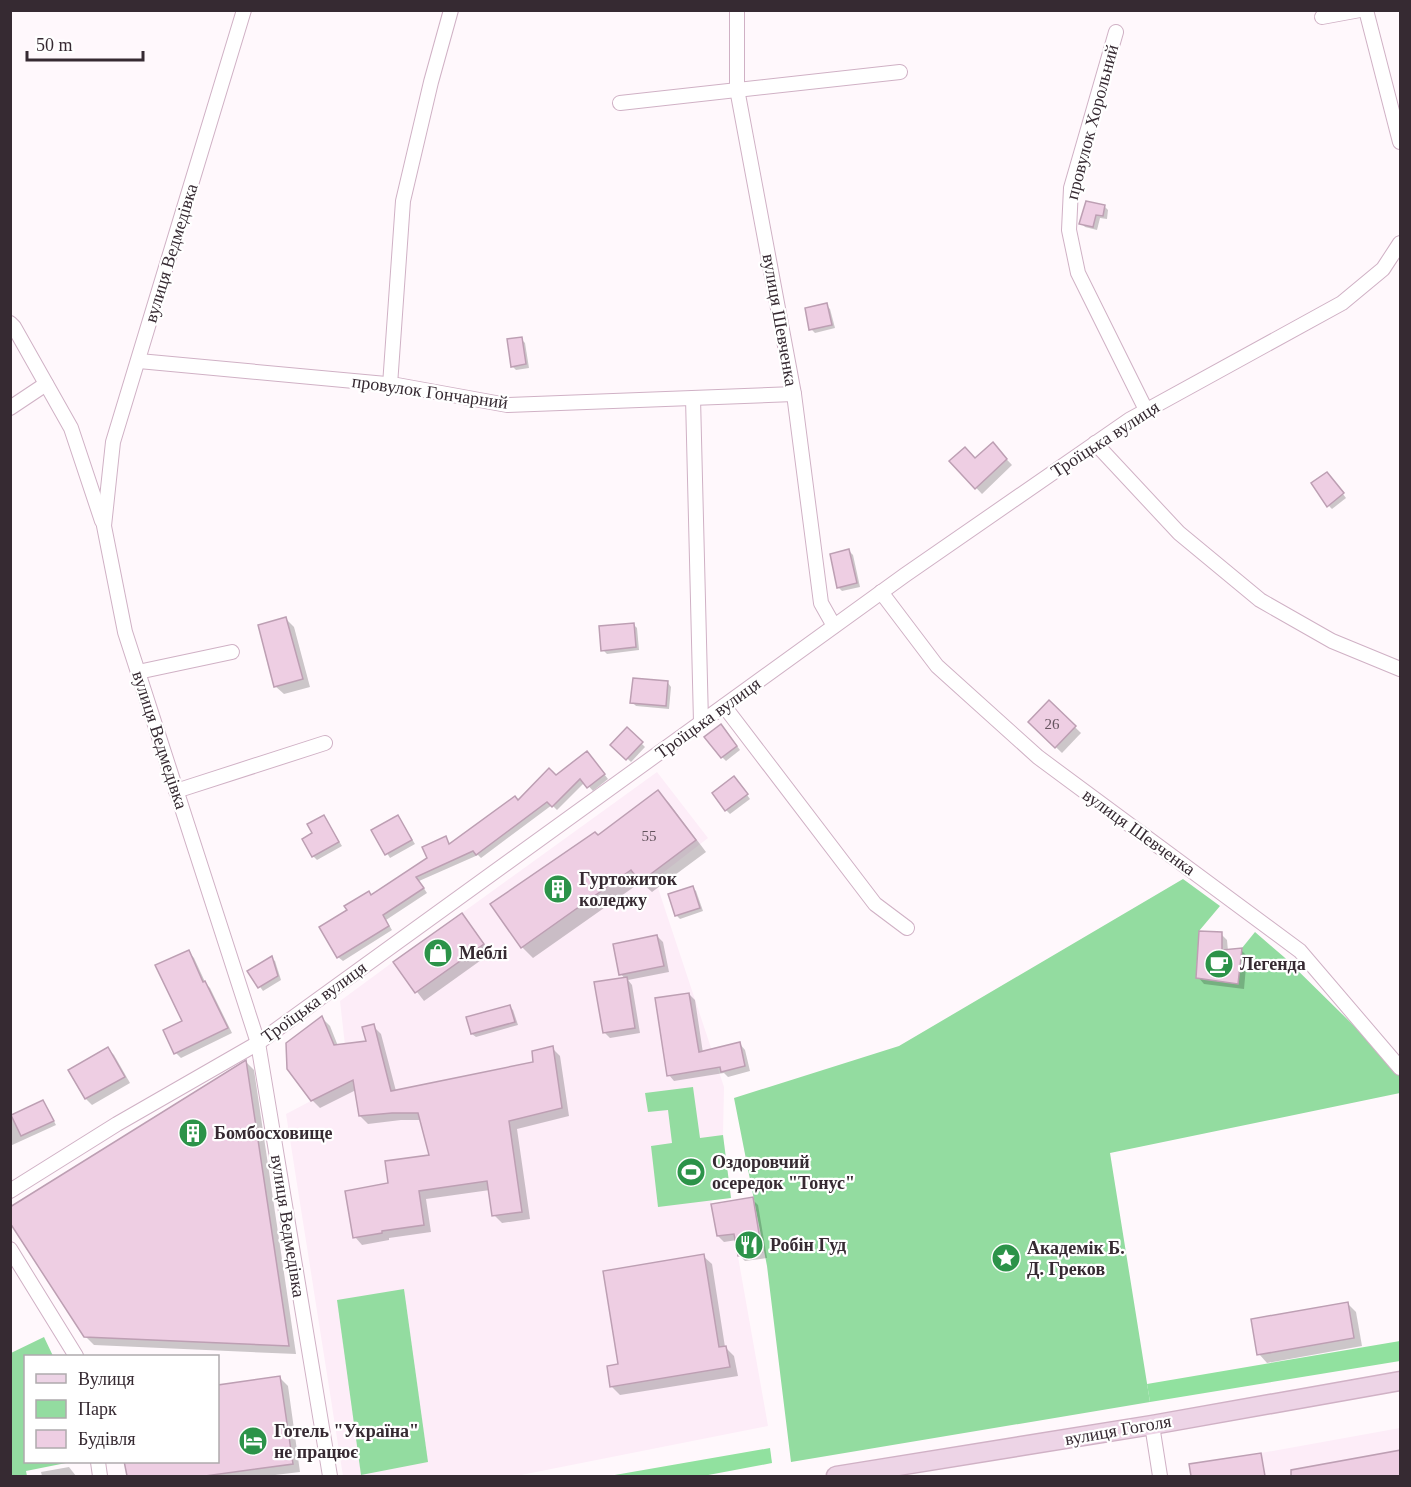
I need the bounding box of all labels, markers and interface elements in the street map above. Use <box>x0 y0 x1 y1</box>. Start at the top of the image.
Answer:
scale bar <box>27 24 142 62</box>
text: 50 m <box>36 35 73 55</box>
street label: провулок Хорольний <box>1062 42 1122 202</box>
street label: вулиця Ведмедівка <box>140 181 202 325</box>
street label: вулиця Шевченка <box>758 252 802 388</box>
street label: провулок Гончарний <box>351 371 510 413</box>
street label: Троїцька вулиця <box>1047 397 1163 481</box>
street label: вулиця Ведмедівка <box>128 668 192 812</box>
street label: Троїцька вулиця <box>652 673 764 763</box>
house number: 26 <box>1045 716 1060 732</box>
street label: вулиця Шевченка <box>1079 784 1199 880</box>
house number: 55 <box>642 828 657 844</box>
place label: Гуртожиток коледжу <box>579 869 678 910</box>
building icon: Гуртожиток коледжу <box>542 873 574 905</box>
shop icon: Меблі <box>422 937 454 969</box>
place label: Меблі <box>459 943 507 963</box>
cafe icon: Легенда <box>1203 948 1235 980</box>
place label: Легенда <box>1240 954 1306 974</box>
street label: Троїцька вулиця <box>258 957 370 1047</box>
building icon: Бомбосховище <box>177 1117 209 1149</box>
place label: Бомбосховище <box>214 1123 332 1143</box>
place label: Оздоровчий осередок "Тонус" <box>712 1152 855 1193</box>
street label: вулиця Ведмедівка <box>267 1153 309 1299</box>
sports icon: Оздоровчий осередок "Тонус" <box>675 1156 707 1188</box>
restaurant icon: Робін Гуд <box>733 1229 765 1261</box>
place label: Робін Гуд <box>770 1235 846 1255</box>
place label: Академік Б. Д. Греков <box>1027 1238 1125 1279</box>
place icon: Академік Б. Д. Греков <box>990 1242 1022 1274</box>
legend <box>24 1355 219 1463</box>
text: Вулиця <box>78 1369 135 1389</box>
text: Парк <box>78 1399 117 1419</box>
street label: вулиця Гоголя <box>1063 1411 1173 1449</box>
place label: Готель "Україна" не працює <box>274 1421 419 1462</box>
hotel icon: Готель "Україна" не працює <box>237 1425 269 1457</box>
text: Будівля <box>78 1429 135 1449</box>

